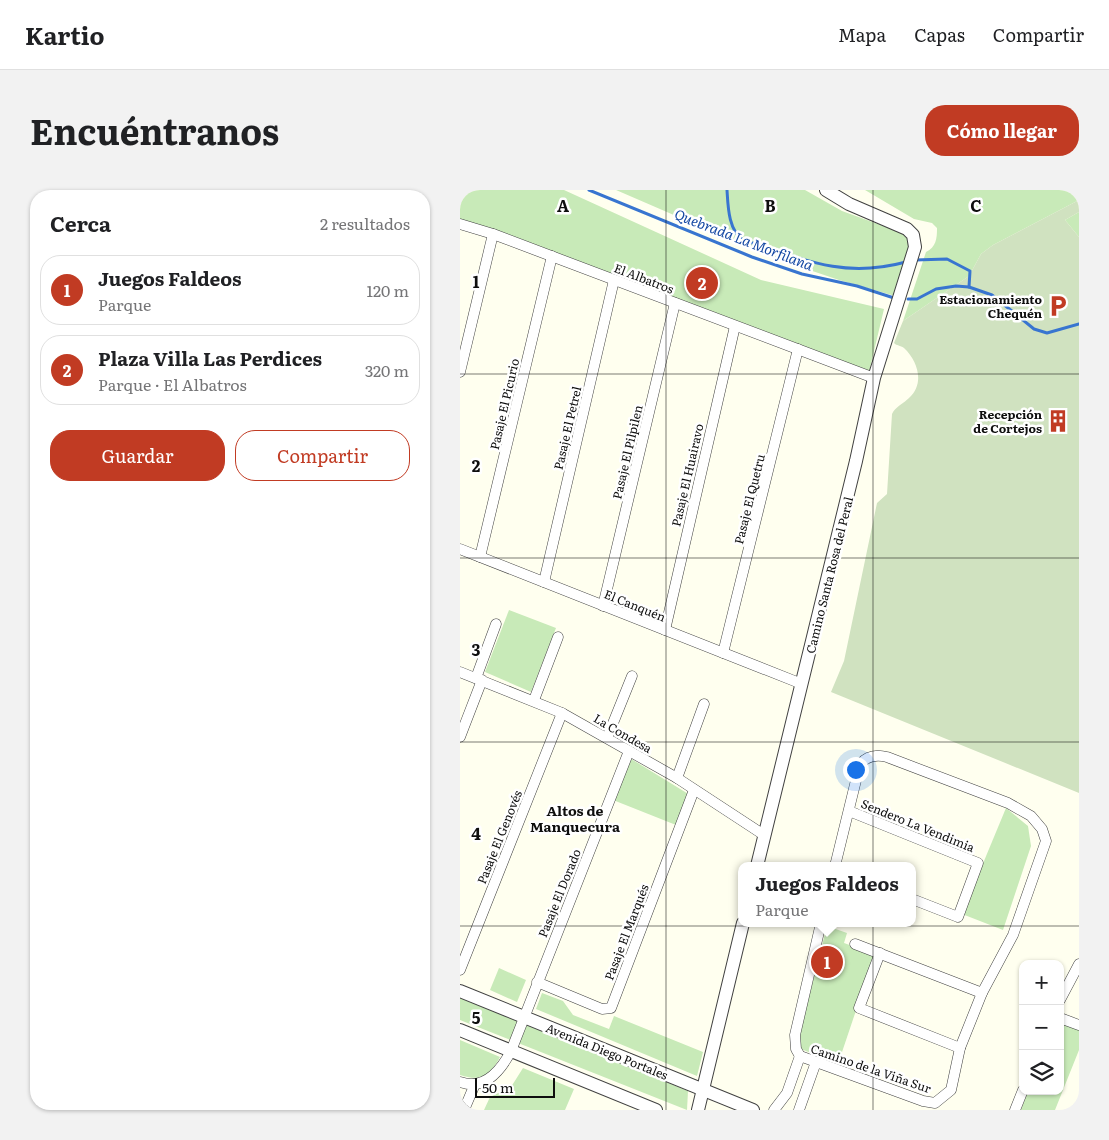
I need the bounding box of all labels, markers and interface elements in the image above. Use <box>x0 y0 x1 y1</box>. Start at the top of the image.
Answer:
text: Kartio <box>25 17 104 52</box>
text: Mapa <box>838 21 886 48</box>
text: Capas <box>914 21 965 48</box>
text: Compartir <box>993 21 1084 48</box>
text: Encuéntranos <box>30 104 279 156</box>
button: Cómo llegar <box>925 105 1079 156</box>
text: A <box>557 193 569 217</box>
text: B <box>764 193 776 217</box>
text: C <box>970 193 982 217</box>
water label: Quebrada La Morfilana <box>672 203 816 275</box>
text: Cerca <box>50 207 111 238</box>
text: 2 resultados <box>320 211 410 235</box>
street label: El Albatros <box>612 258 677 298</box>
text: Juegos Faldeos <box>98 264 242 292</box>
pin: 2 <box>686 264 718 302</box>
text: 1 <box>473 269 480 293</box>
text: 1 <box>64 278 70 302</box>
text: 120 m <box>366 278 409 302</box>
place label: Estacionamiento Chequén <box>939 290 1043 322</box>
text: Parque <box>98 292 151 316</box>
parking icon: Estacionamiento Chequén <box>1045 293 1071 319</box>
text: Plaza Villa Las Perdices <box>98 344 322 372</box>
street label: Pasaje El Picurio <box>485 357 523 451</box>
text: 2 <box>63 358 71 382</box>
text: 320 m <box>365 358 409 382</box>
text: Parque · El Albatros <box>98 372 247 396</box>
street label: Pasaje El Petrel <box>549 385 585 471</box>
street label: Pasaje El Pilpilen <box>607 403 647 501</box>
place label: Recepción de Cortejos <box>973 405 1043 437</box>
building icon: Recepción de Cortejos <box>1045 408 1071 434</box>
street label: Pasaje El Huairavo <box>666 422 708 528</box>
button: Guardar <box>50 430 225 481</box>
button: Compartir <box>235 430 410 481</box>
street label: Pasaje El Quetru <box>729 452 769 546</box>
text: 2 <box>472 453 481 477</box>
street label: Camino Santa Rosa del Peral <box>801 495 857 655</box>
street label: El Canquén <box>601 584 669 626</box>
text: 3 <box>472 637 481 661</box>
street label: La Condesa <box>590 709 656 757</box>
your location <box>843 757 869 783</box>
street label: Pasaje El Genovés <box>472 787 526 887</box>
street label: Sendero La Vendimia <box>858 794 978 856</box>
district label: Altos de Manquecura <box>530 800 621 836</box>
text: 4 <box>471 821 481 845</box>
street label: Pasaje El Dorado <box>533 846 585 940</box>
popup <box>738 862 916 927</box>
text: Juegos Faldeos <box>755 869 899 897</box>
street label: Pasaje El Marqués <box>599 881 653 983</box>
text: Parque <box>755 897 809 921</box>
pin: 1 <box>811 943 843 981</box>
map controls <box>1019 960 1064 1095</box>
button: + <box>1019 960 1064 1005</box>
text: 5 <box>472 1005 481 1029</box>
button: − <box>1019 1005 1064 1050</box>
street label: Avenida Diego Portales <box>543 1018 671 1084</box>
street label: Camino de la Viña Sur <box>808 1039 934 1097</box>
button: layers <box>1019 1050 1064 1095</box>
scale bar <box>475 1075 555 1098</box>
text: 50 m <box>482 1077 514 1097</box>

